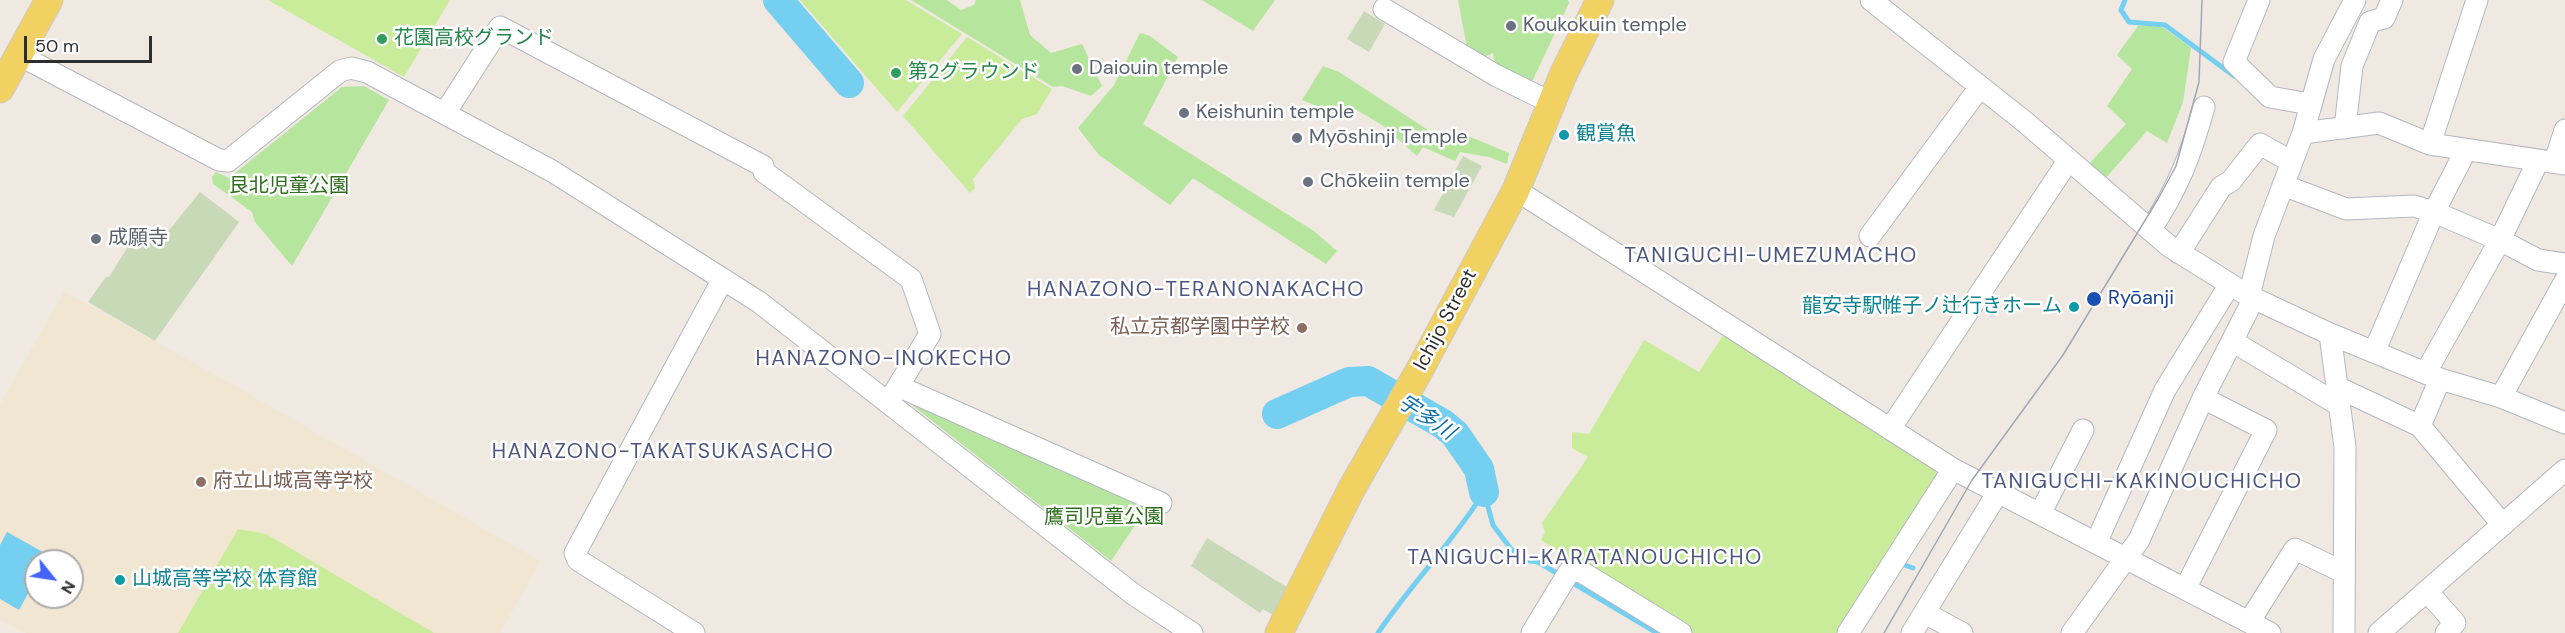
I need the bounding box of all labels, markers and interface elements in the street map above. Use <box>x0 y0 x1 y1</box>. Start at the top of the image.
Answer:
place label: Koukokuin temple <box>1523 14 1687 38</box>
marker: Koukokuin temple <box>1504 19 1518 33</box>
scale bar <box>27 24 154 62</box>
place label: 花園高校グランド <box>394 27 554 51</box>
marker: 花園高校グランド <box>375 32 389 46</box>
text: 50 m <box>35 34 79 58</box>
place label: Daiouin temple <box>1089 57 1228 81</box>
place label: 第2グラウンド <box>908 61 1040 85</box>
marker: Daiouin temple <box>1070 62 1084 76</box>
marker: 第2グラウンド <box>889 66 903 80</box>
place label: Keishunin temple <box>1196 101 1354 125</box>
marker: Keishunin temple <box>1177 106 1191 120</box>
place label: 観賞魚 <box>1576 123 1636 147</box>
place label: Myōshinji Temple <box>1309 126 1468 150</box>
marker: 観賞魚 <box>1557 128 1571 142</box>
marker: Myōshinji Temple <box>1290 131 1304 145</box>
place label: Chōkeiin temple <box>1320 170 1470 194</box>
park label: 艮北児童公園 <box>229 175 349 199</box>
marker: Chōkeiin temple <box>1301 175 1315 189</box>
place label: 成願寺 <box>108 227 168 251</box>
marker: 成願寺 <box>89 232 103 246</box>
district label: TANIGUCHI-UMEZUMACHO <box>1624 243 1918 269</box>
street label: Ichijo Street <box>1409 265 1483 375</box>
district label: HANAZONO-TERANONAKACHO <box>1027 277 1365 303</box>
place label: Ryōanji <box>2108 287 2174 311</box>
marker: Ryōanji <box>2085 290 2103 308</box>
place label: 龍安寺駅帷子ノ辻行きホーム <box>1802 295 2062 319</box>
marker: 龍安寺駅帷子ノ辻行きホーム <box>2067 300 2081 314</box>
place label: 私立京都学園中学校 <box>1110 316 1290 340</box>
marker: 私立京都学園中学校 <box>1295 321 1309 335</box>
district label: HANAZONO-INOKECHO <box>756 346 1012 372</box>
water label: 宇多川 <box>1393 390 1459 446</box>
district label: HANAZONO-TAKATSUKASACHO <box>492 439 834 465</box>
district label: TANIGUCHI-KAKINOUCHICHO <box>1981 469 2303 495</box>
place label: 府立山城高等学校 <box>213 470 373 494</box>
marker: 府立山城高等学校 <box>194 475 208 489</box>
park label: 鷹司児童公園 <box>1044 506 1164 530</box>
district label: TANIGUCHI-KARATANOUCHICHO <box>1407 545 1763 571</box>
north arrow <box>24 549 84 609</box>
place label: 山城高等学校 体育館 <box>132 568 317 592</box>
marker: 山城高等学校 体育館 <box>113 573 127 587</box>
text: N <box>56 577 80 598</box>

